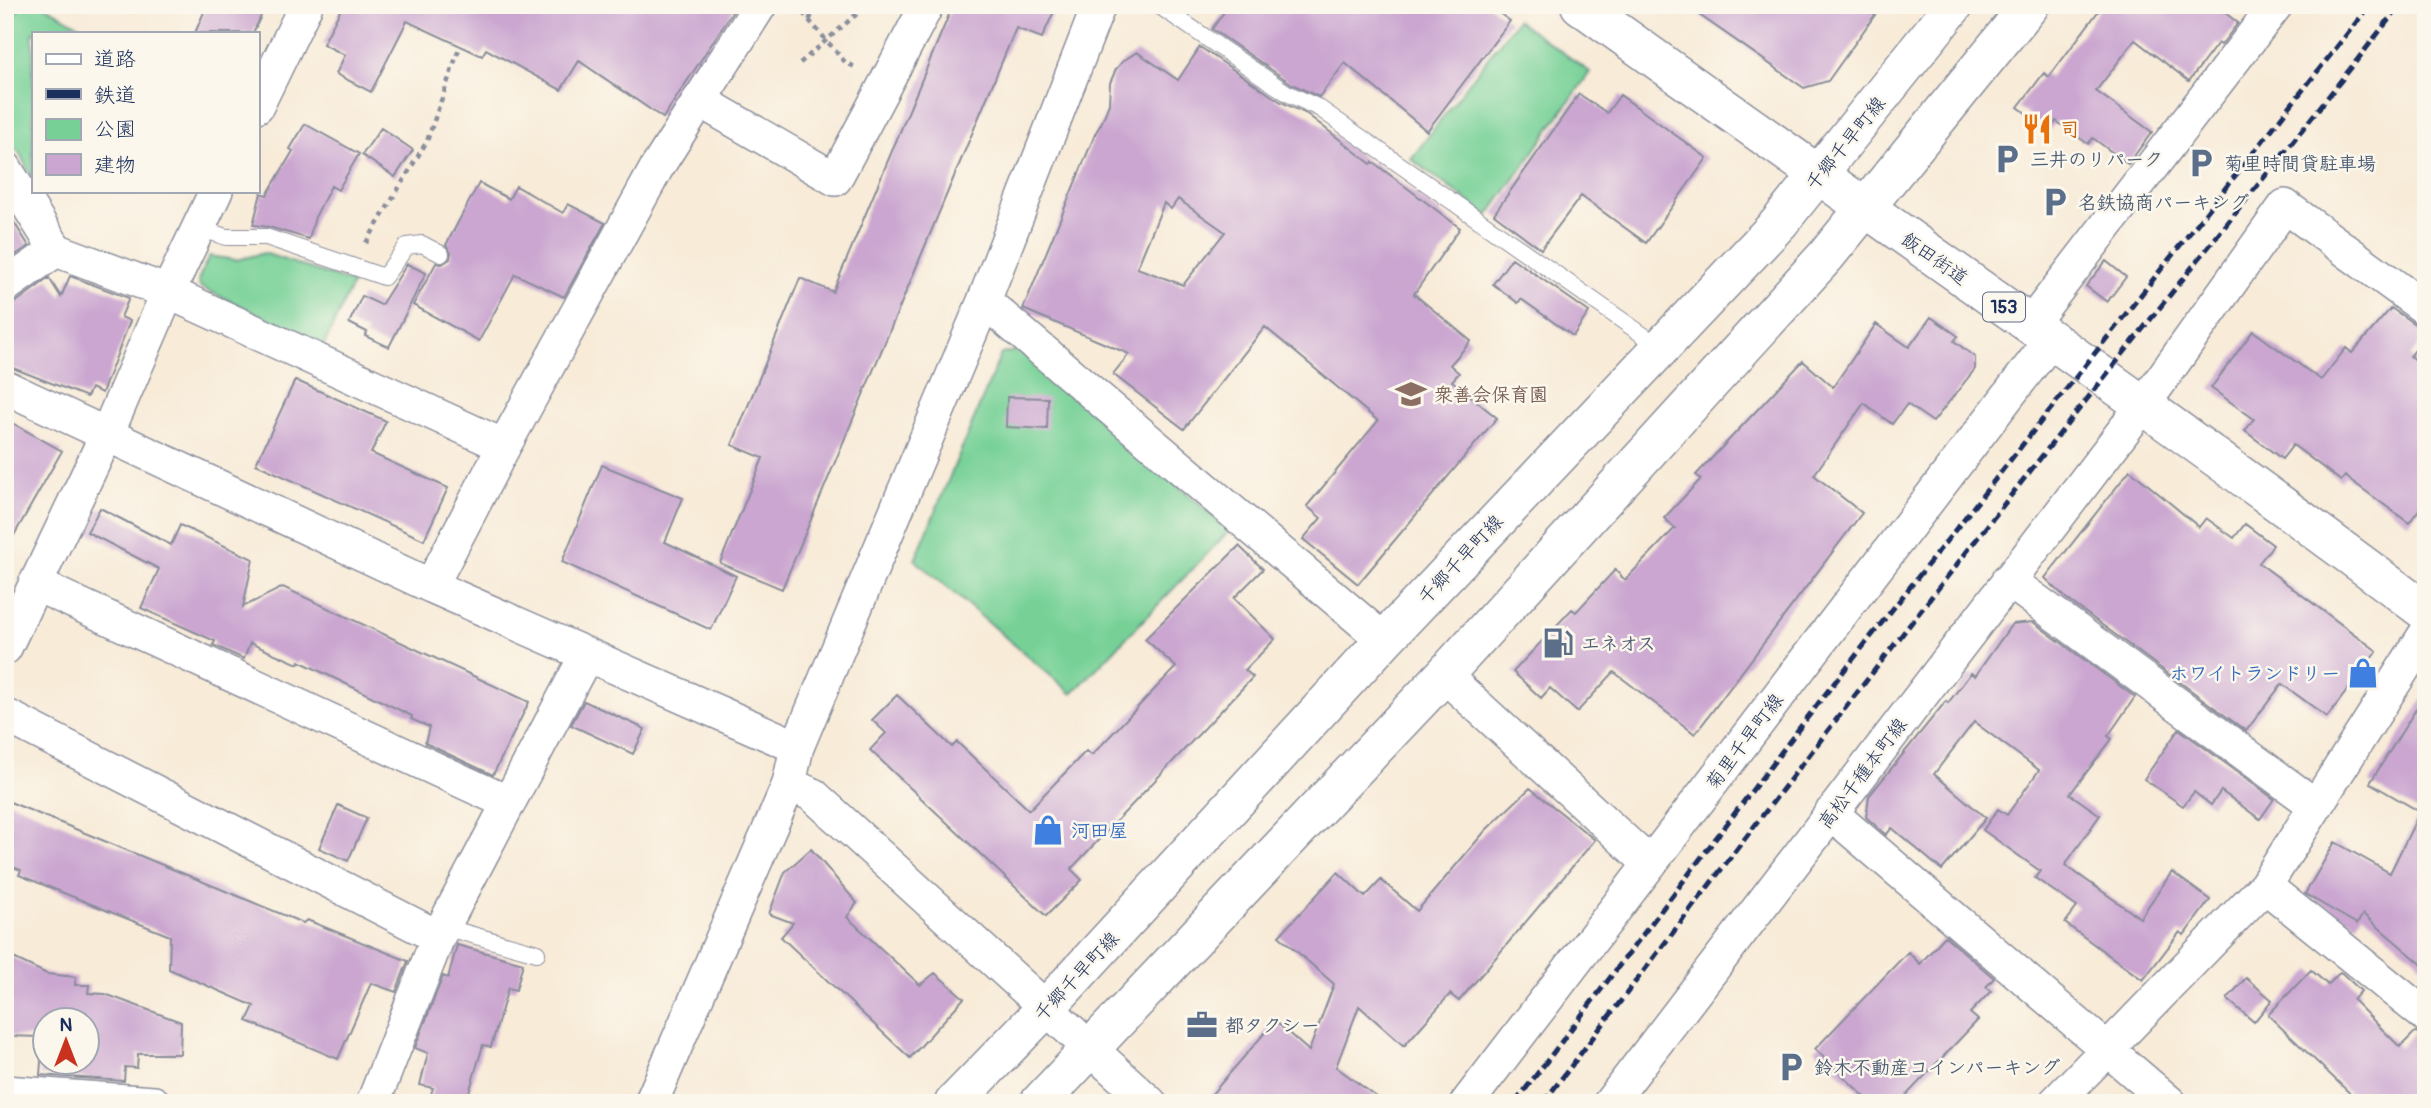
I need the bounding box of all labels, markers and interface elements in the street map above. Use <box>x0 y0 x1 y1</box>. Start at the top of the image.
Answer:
legend <box>32 32 259 192</box>
text: 道路 <box>94 46 136 73</box>
text: 鉄道 <box>94 82 136 109</box>
street label: 千郷千早町線 <box>1801 92 1891 195</box>
restaurant icon: 司 <box>2020 112 2054 146</box>
text: 公園 <box>94 116 136 143</box>
place label: 司 <box>2060 118 2079 142</box>
parking icon: 三井のリパーク <box>1990 142 2024 176</box>
parking icon: 菊里時間貸駐車場 <box>2184 146 2218 180</box>
place label: 三井のリパーク <box>2030 148 2163 172</box>
text: 建物 <box>94 152 136 179</box>
place label: 菊里時間貸駐車場 <box>2224 152 2376 176</box>
parking icon: 名鉄協商パーキング <box>2038 185 2072 219</box>
place label: 名鉄協商パーキング <box>2078 191 2249 215</box>
street label: 飯田街道 <box>1896 227 1972 290</box>
road number: 153 <box>1983 292 2025 321</box>
school or university icon: 衆善会保育園 <box>1394 377 1428 411</box>
place label: 衆善会保育園 <box>1434 383 1548 407</box>
street label: 千郷千早町線 <box>1413 510 1508 610</box>
fuel station icon: エネオス <box>1541 626 1575 660</box>
place label: エネオス <box>1581 632 1656 656</box>
shop icon: ホワイトランドリー <box>2346 656 2380 690</box>
place label: ホワイトランドリー <box>2169 662 2340 686</box>
street label: 菊里千早町線 <box>1701 689 1789 794</box>
street label: 高松千種本町線 <box>1813 713 1912 834</box>
shop icon: 河田屋 <box>1031 813 1065 847</box>
place label: 河田屋 <box>1071 819 1128 843</box>
street label: 千郷千早町線 <box>1029 927 1124 1027</box>
north arrow <box>32 1006 102 1076</box>
office icon: 都タクシー <box>1185 1008 1219 1042</box>
text: N <box>60 1013 73 1037</box>
place label: 都タクシー <box>1225 1014 1320 1038</box>
parking icon: 鈴木不動産コインパーキング <box>1774 1050 1808 1084</box>
place label: 鈴木不動産コインパーキング <box>1814 1056 2060 1080</box>

